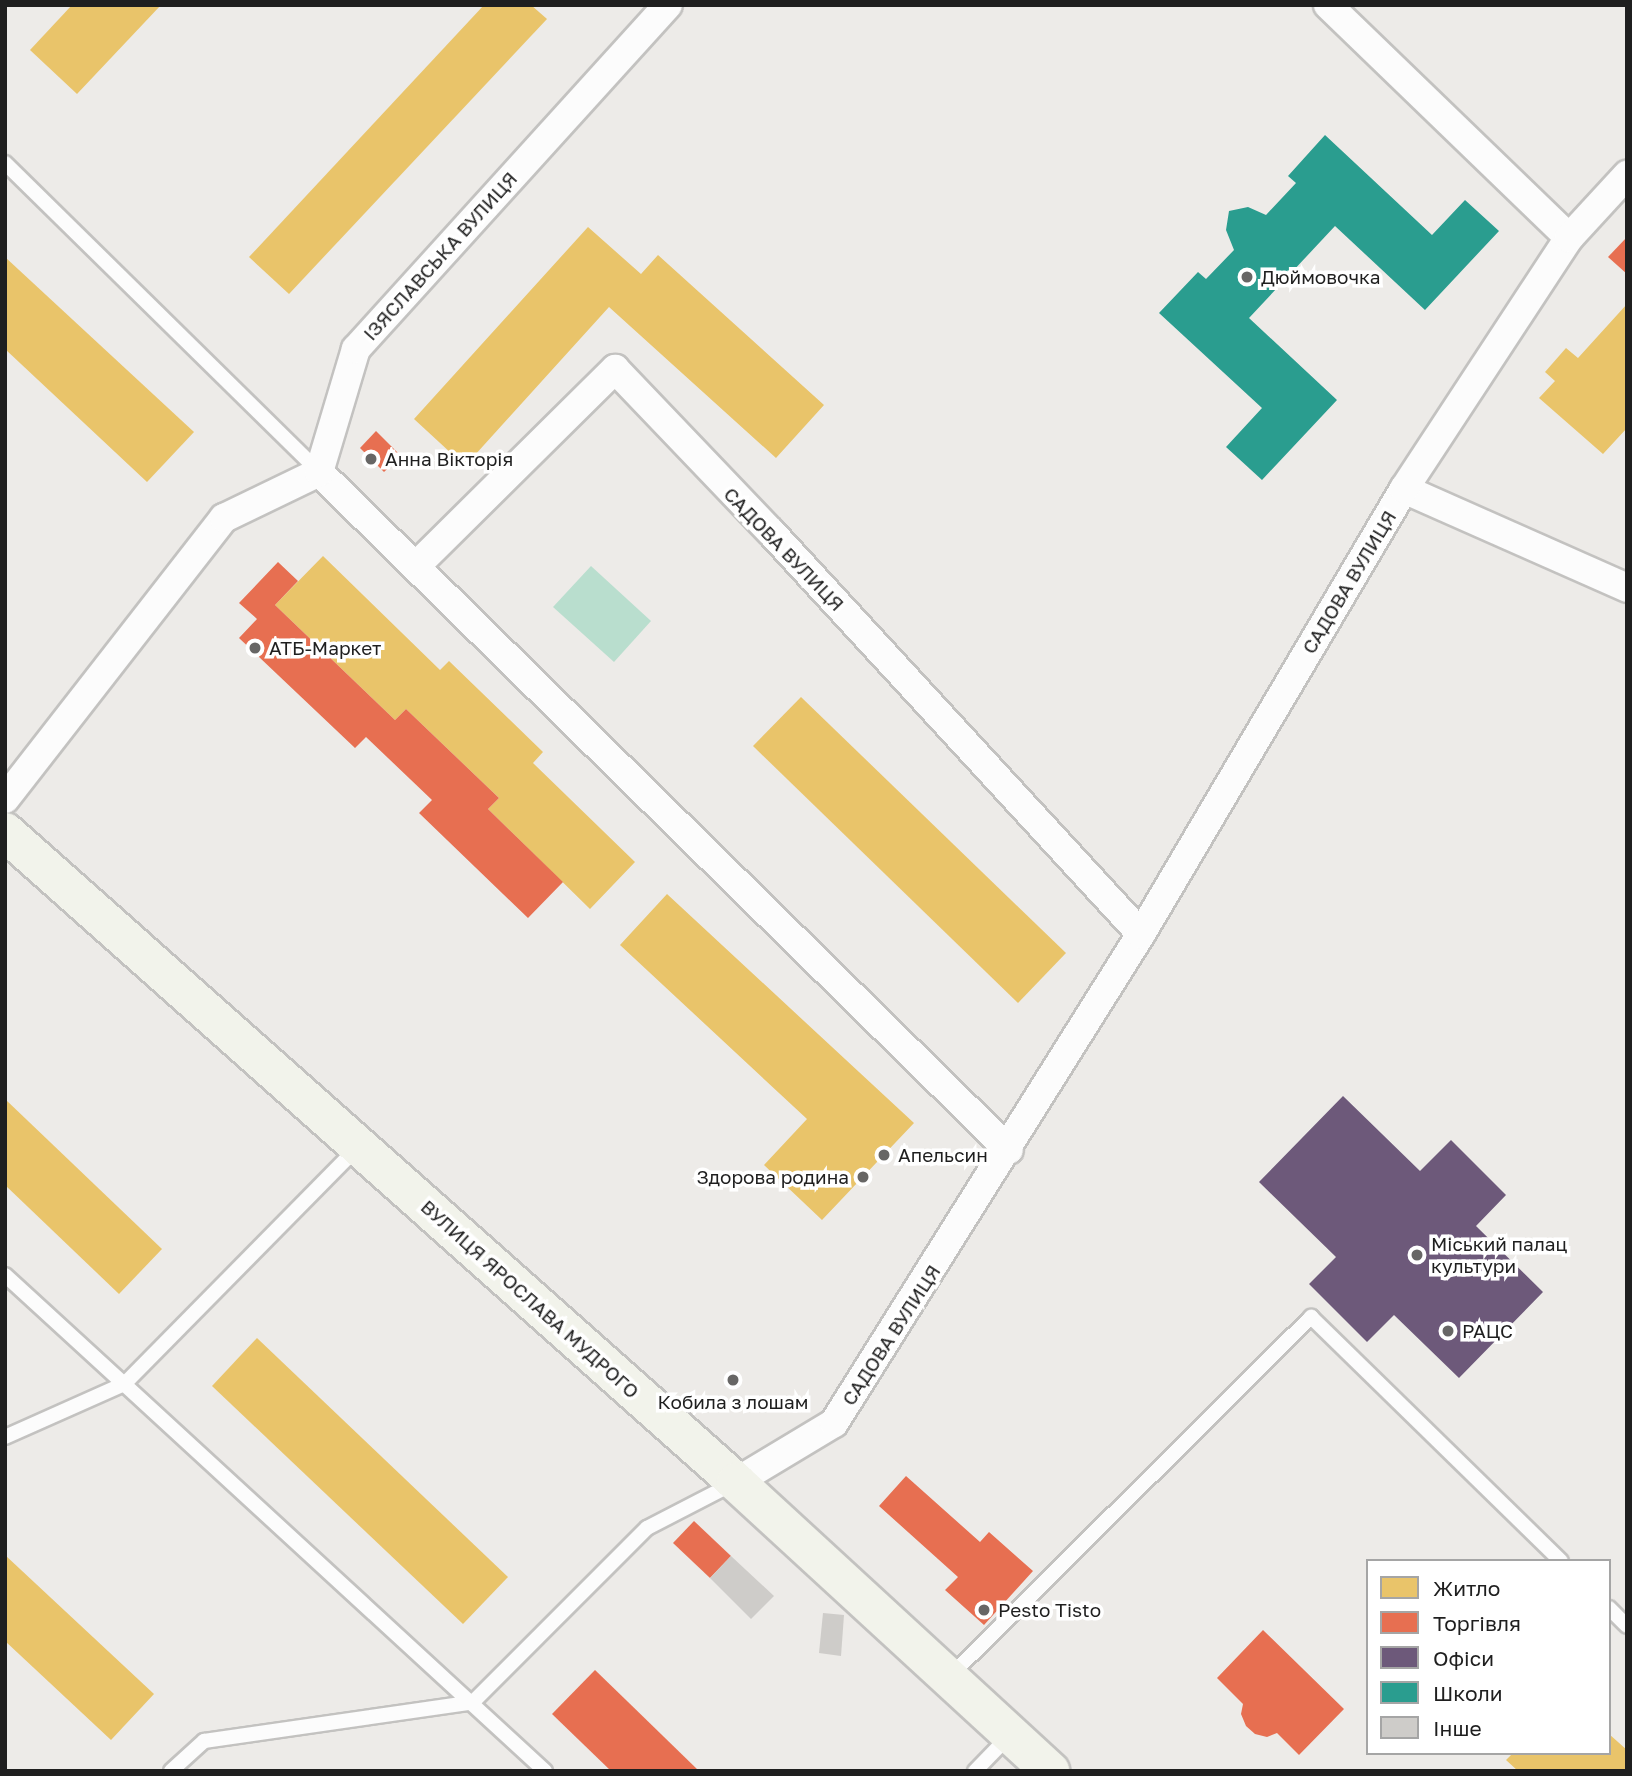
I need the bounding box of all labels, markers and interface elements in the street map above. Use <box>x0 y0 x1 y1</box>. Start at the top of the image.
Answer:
street label: ІЗЯСЛАВСЬКА ВУЛИЦЯ <box>358 167 522 345</box>
place label: Дюймовочка <box>1261 266 1380 288</box>
marker: Дюймовочка <box>1239 269 1255 285</box>
place label: Анна Вікторія <box>385 448 513 470</box>
marker: Анна Вікторія <box>363 451 379 467</box>
street label: САДОВА ВУЛИЦЯ <box>719 483 849 615</box>
street label: САДОВА ВУЛИЦЯ <box>1297 506 1401 658</box>
place label: АТБ-Маркет <box>269 637 381 659</box>
marker: АТБ-Маркет <box>247 640 263 656</box>
place label: Апельсин <box>898 1144 988 1166</box>
marker: Апельсин <box>876 1147 892 1163</box>
place label: Здорова родина <box>697 1166 849 1188</box>
marker: Здорова родина <box>855 1169 871 1185</box>
street label: ВУЛИЦЯ ЯРОСЛАВА МУДРОГО <box>416 1195 644 1403</box>
place label: Міський палац культури <box>1431 1233 1567 1277</box>
marker: Міський палац культури <box>1409 1247 1425 1263</box>
street label: САДОВА ВУЛИЦЯ <box>837 1261 945 1409</box>
place label: РАЦС <box>1462 1320 1513 1342</box>
marker: РАЦС <box>1440 1323 1456 1339</box>
marker: Кобила з лошам <box>725 1372 741 1388</box>
place label: Кобила з лошам <box>658 1391 808 1413</box>
legend <box>1366 1559 1611 1755</box>
text: Житло <box>1433 1575 1500 1601</box>
place label: Pesto Tisto <box>998 1599 1101 1621</box>
marker: Pesto Tisto <box>976 1602 992 1618</box>
text: Торгівля <box>1433 1610 1521 1636</box>
text: Офіси <box>1433 1645 1494 1671</box>
text: Школи <box>1433 1680 1503 1706</box>
text: Інше <box>1433 1715 1482 1741</box>

